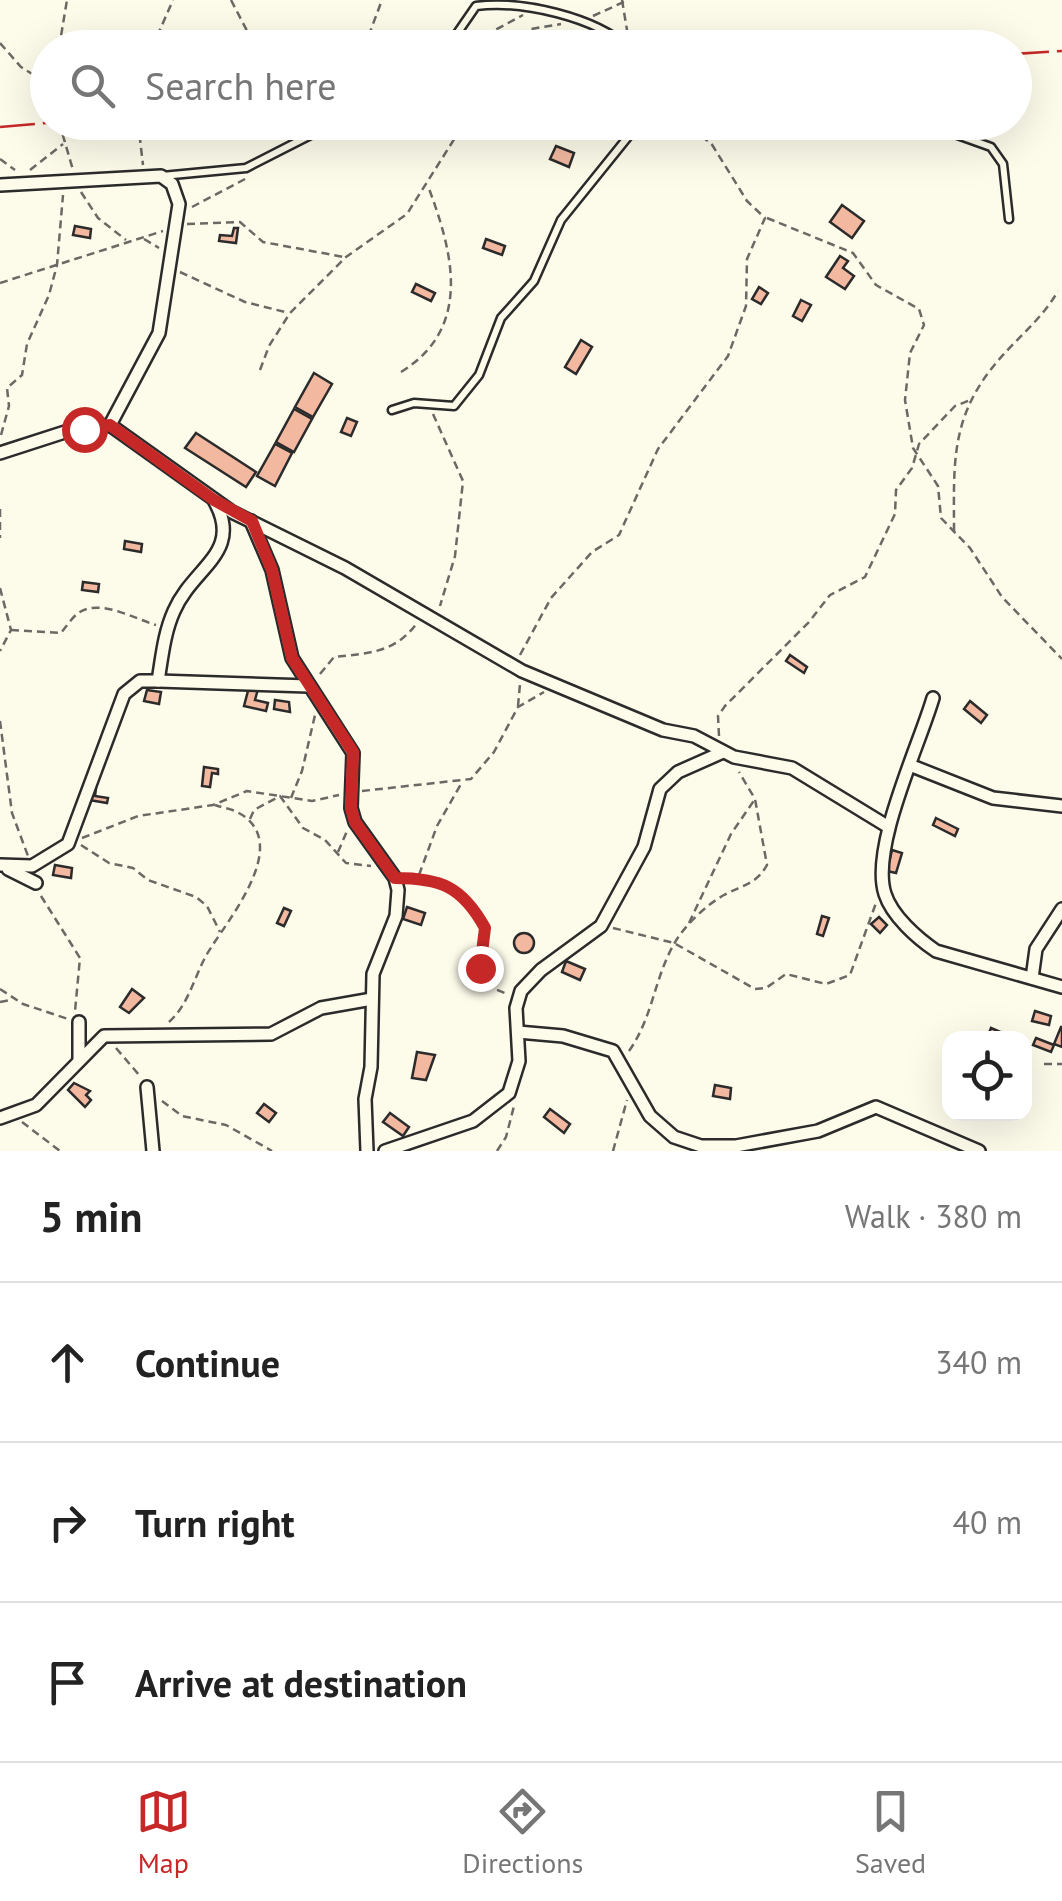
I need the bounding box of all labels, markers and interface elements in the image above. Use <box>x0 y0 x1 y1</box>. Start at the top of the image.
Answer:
search box <box>30 30 1032 140</box>
icon: search <box>65 58 120 113</box>
text: Search here <box>145 61 337 110</box>
route start <box>62 407 108 453</box>
route end <box>458 946 504 992</box>
map controls <box>942 1031 1032 1121</box>
button: locate <box>942 1031 1032 1121</box>
text: 5 min <box>40 1189 142 1244</box>
text: Walk · 380 m <box>845 1195 1022 1237</box>
icon: ahead <box>40 1335 95 1390</box>
text: Continue <box>135 1338 280 1387</box>
text: 340 m <box>935 1341 1022 1383</box>
icon: right <box>40 1495 95 1550</box>
text: Turn right <box>135 1498 295 1547</box>
text: 40 m <box>953 1501 1022 1543</box>
icon: arrive <box>40 1655 95 1710</box>
text: Arrive at destination <box>135 1658 467 1707</box>
tab: Map <box>136 1784 191 1881</box>
tab: Directions <box>462 1784 583 1881</box>
tab: Saved <box>855 1784 926 1881</box>

